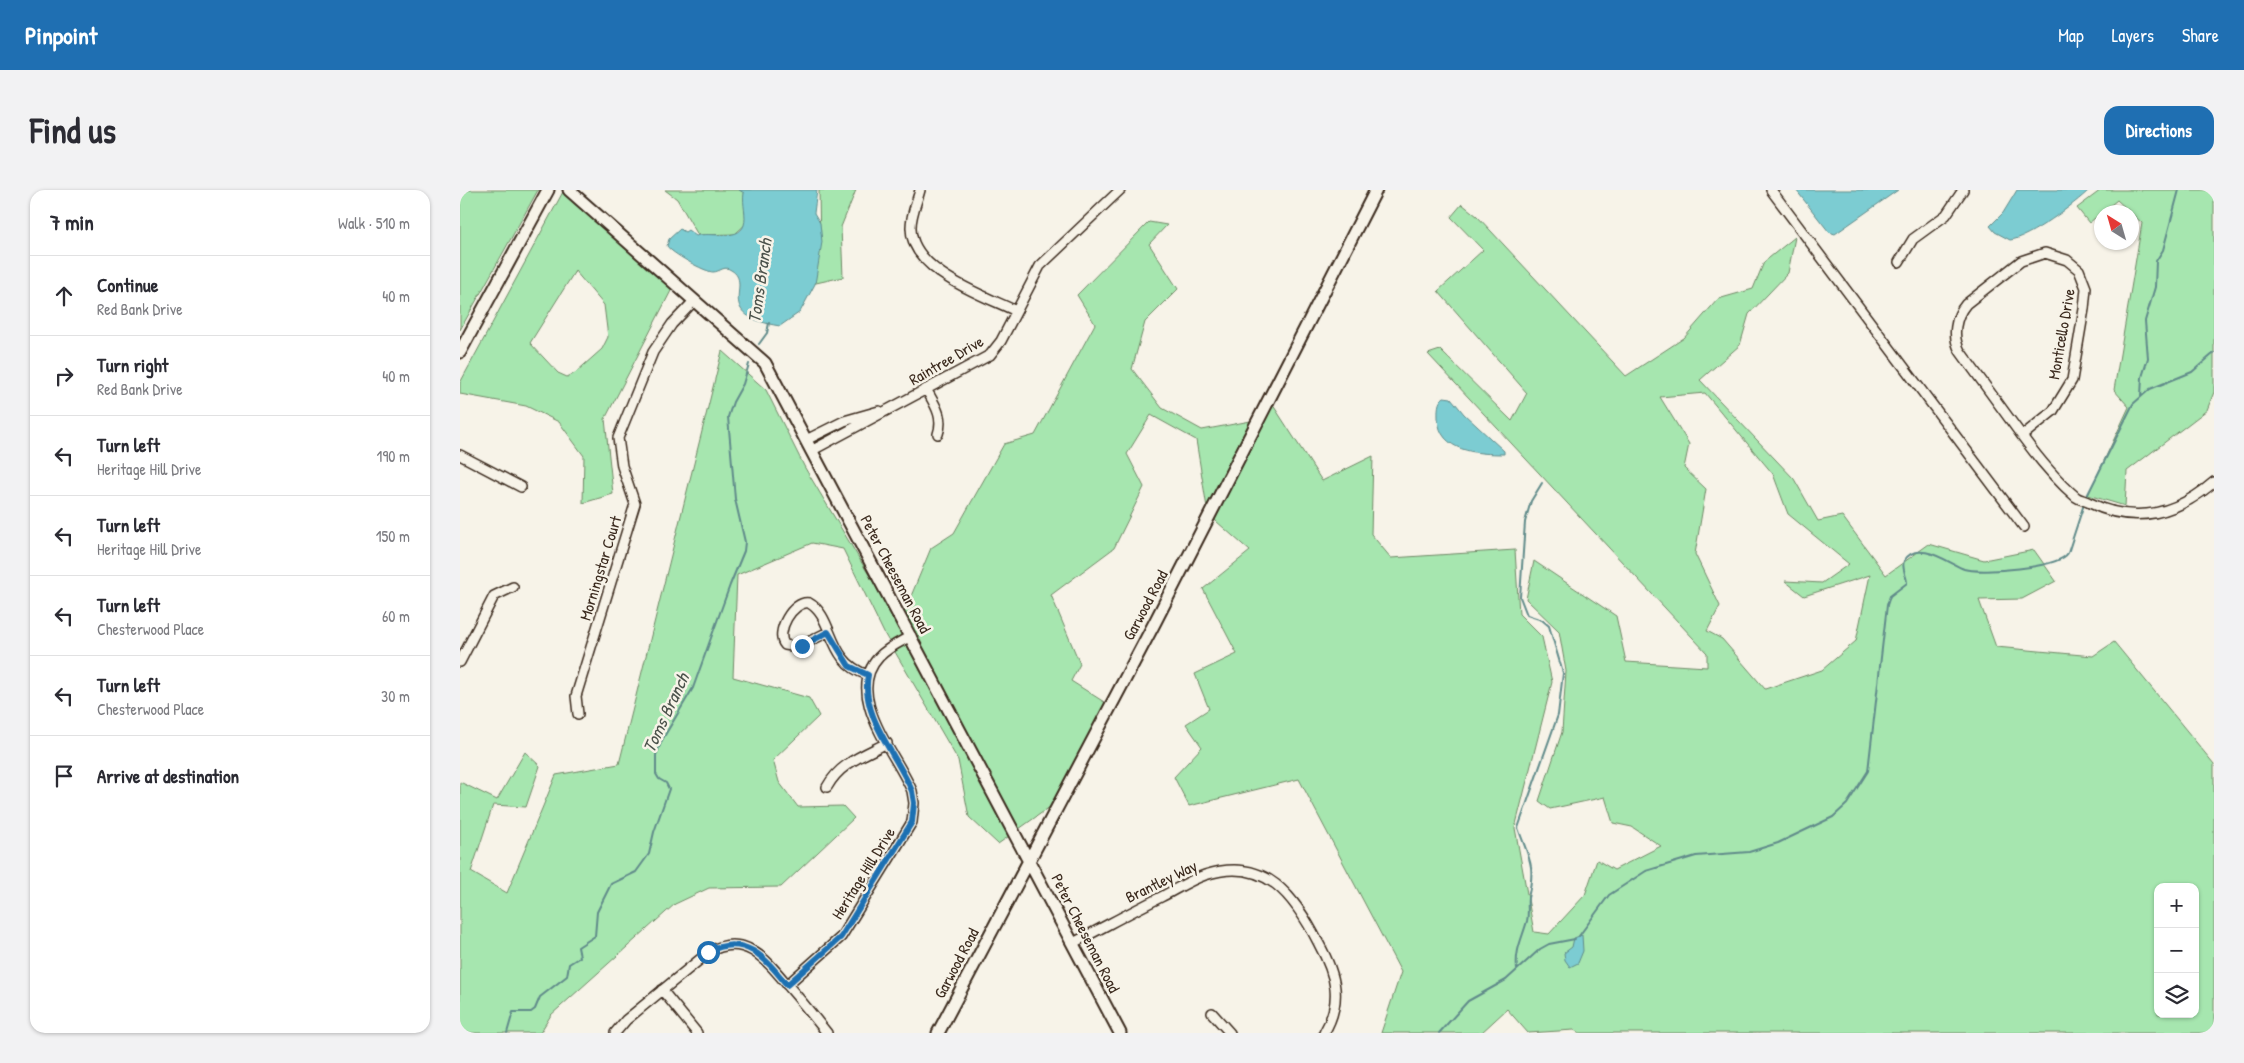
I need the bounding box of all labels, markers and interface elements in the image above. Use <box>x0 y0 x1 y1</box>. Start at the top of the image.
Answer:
text: Pinpoint <box>25 19 97 51</box>
text: Map <box>2058 23 2084 48</box>
text: Layers <box>2112 23 2154 48</box>
text: Share <box>2182 23 2219 48</box>
button: Directions <box>2104 106 2214 155</box>
text: Find us <box>30 107 116 154</box>
north arrow <box>2094 205 2139 250</box>
text: 7 min <box>50 208 94 237</box>
text: Walk · 510 m <box>338 212 410 234</box>
water label: Toms Branch <box>741 236 778 325</box>
text: Continue <box>97 272 158 298</box>
icon: ahead <box>50 282 78 310</box>
text: 40 m <box>382 285 410 307</box>
street label: Monticello Drive <box>2042 286 2080 381</box>
text: Red Bank Drive <box>97 298 183 320</box>
street label: Raintree Drive <box>905 330 988 390</box>
text: Turn right <box>97 352 168 378</box>
icon: right <box>50 362 78 390</box>
text: 40 m <box>382 365 410 387</box>
text: Red Bank Drive <box>97 378 183 400</box>
text: Turn left <box>97 432 160 458</box>
icon: left <box>50 442 78 470</box>
text: 190 m <box>377 445 410 467</box>
text: Heritage Hill Drive <box>97 458 201 480</box>
street label: Peter Cheeseman Road <box>856 511 936 637</box>
text: Turn left <box>97 512 160 538</box>
street label: Morningstar Court <box>574 513 627 623</box>
icon: left <box>50 522 78 550</box>
text: 150 m <box>376 525 410 547</box>
text: Heritage Hill Drive <box>97 538 201 560</box>
street label: Garwood Road <box>1117 566 1173 644</box>
text: Turn left <box>97 592 160 618</box>
icon: left <box>50 602 78 630</box>
text: 60 m <box>382 605 410 627</box>
text: Chesterwood Place <box>97 618 204 640</box>
route end <box>791 635 814 658</box>
water label: Toms Branch <box>636 668 695 756</box>
text: Turn left <box>97 672 160 698</box>
icon: left <box>50 682 78 710</box>
text: 30 m <box>381 685 410 707</box>
text: Chesterwood Place <box>97 698 204 720</box>
icon: arrive <box>50 762 78 790</box>
text: Arrive at destination <box>97 763 239 789</box>
street label: Heritage Hill Drive <box>826 822 900 923</box>
street label: Brantley Way <box>1121 854 1201 908</box>
street label: Peter Cheeseman Road <box>1047 870 1125 996</box>
map controls <box>2154 883 2199 1018</box>
button: + <box>2154 883 2199 928</box>
street label: Garwood Road <box>928 924 984 1002</box>
button: − <box>2154 928 2199 973</box>
route start <box>697 941 720 964</box>
button: layers <box>2154 973 2199 1018</box>

